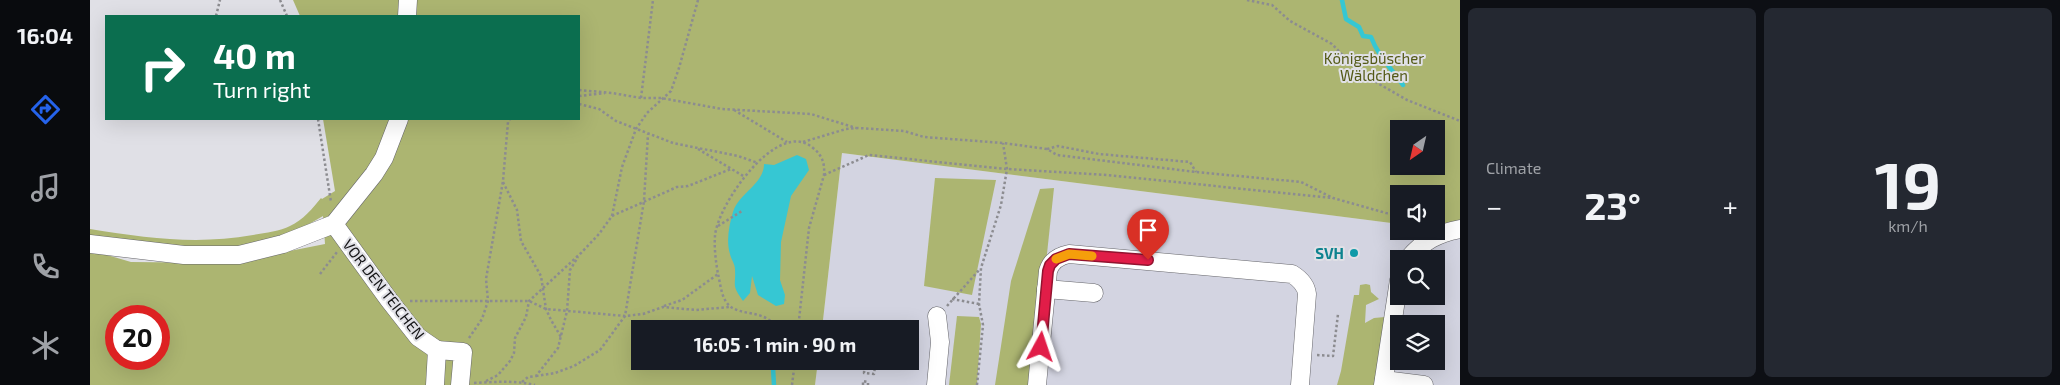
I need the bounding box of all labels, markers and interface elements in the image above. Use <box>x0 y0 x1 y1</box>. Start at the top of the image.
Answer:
text: 16:04 <box>17 22 73 48</box>
text: 40 m <box>213 34 296 76</box>
icon: right <box>130 35 195 100</box>
park label: Königsbüscher Wäldchen <box>1324 49 1424 84</box>
text: Turn right <box>213 76 311 102</box>
icon: directions <box>28 92 63 127</box>
north arrow <box>1390 120 1445 175</box>
map controls <box>1390 120 1445 370</box>
text: 19 <box>1875 144 1941 222</box>
text: Climate <box>1486 158 1541 177</box>
icon: music <box>28 170 63 205</box>
text: 23° <box>1584 182 1641 228</box>
button: sound <box>1390 185 1445 240</box>
text: − <box>1486 189 1502 223</box>
text: + <box>1723 189 1738 223</box>
pin <box>1127 209 1169 260</box>
icon: arrive <box>1134 216 1162 244</box>
text: km/h <box>1888 216 1928 235</box>
street label: VOR DEN TEICHEN <box>339 235 429 343</box>
place label: SVH <box>1315 244 1344 262</box>
marker: SVH <box>1348 247 1360 259</box>
icon: phone <box>28 249 63 284</box>
button: search <box>1390 250 1445 305</box>
speed limit sign: 20 <box>105 305 170 370</box>
button: layers <box>1390 315 1445 370</box>
position arrow <box>1014 320 1066 372</box>
icon: climate <box>28 328 63 363</box>
text: 16:05 · 1 min · 90 m <box>694 333 856 356</box>

